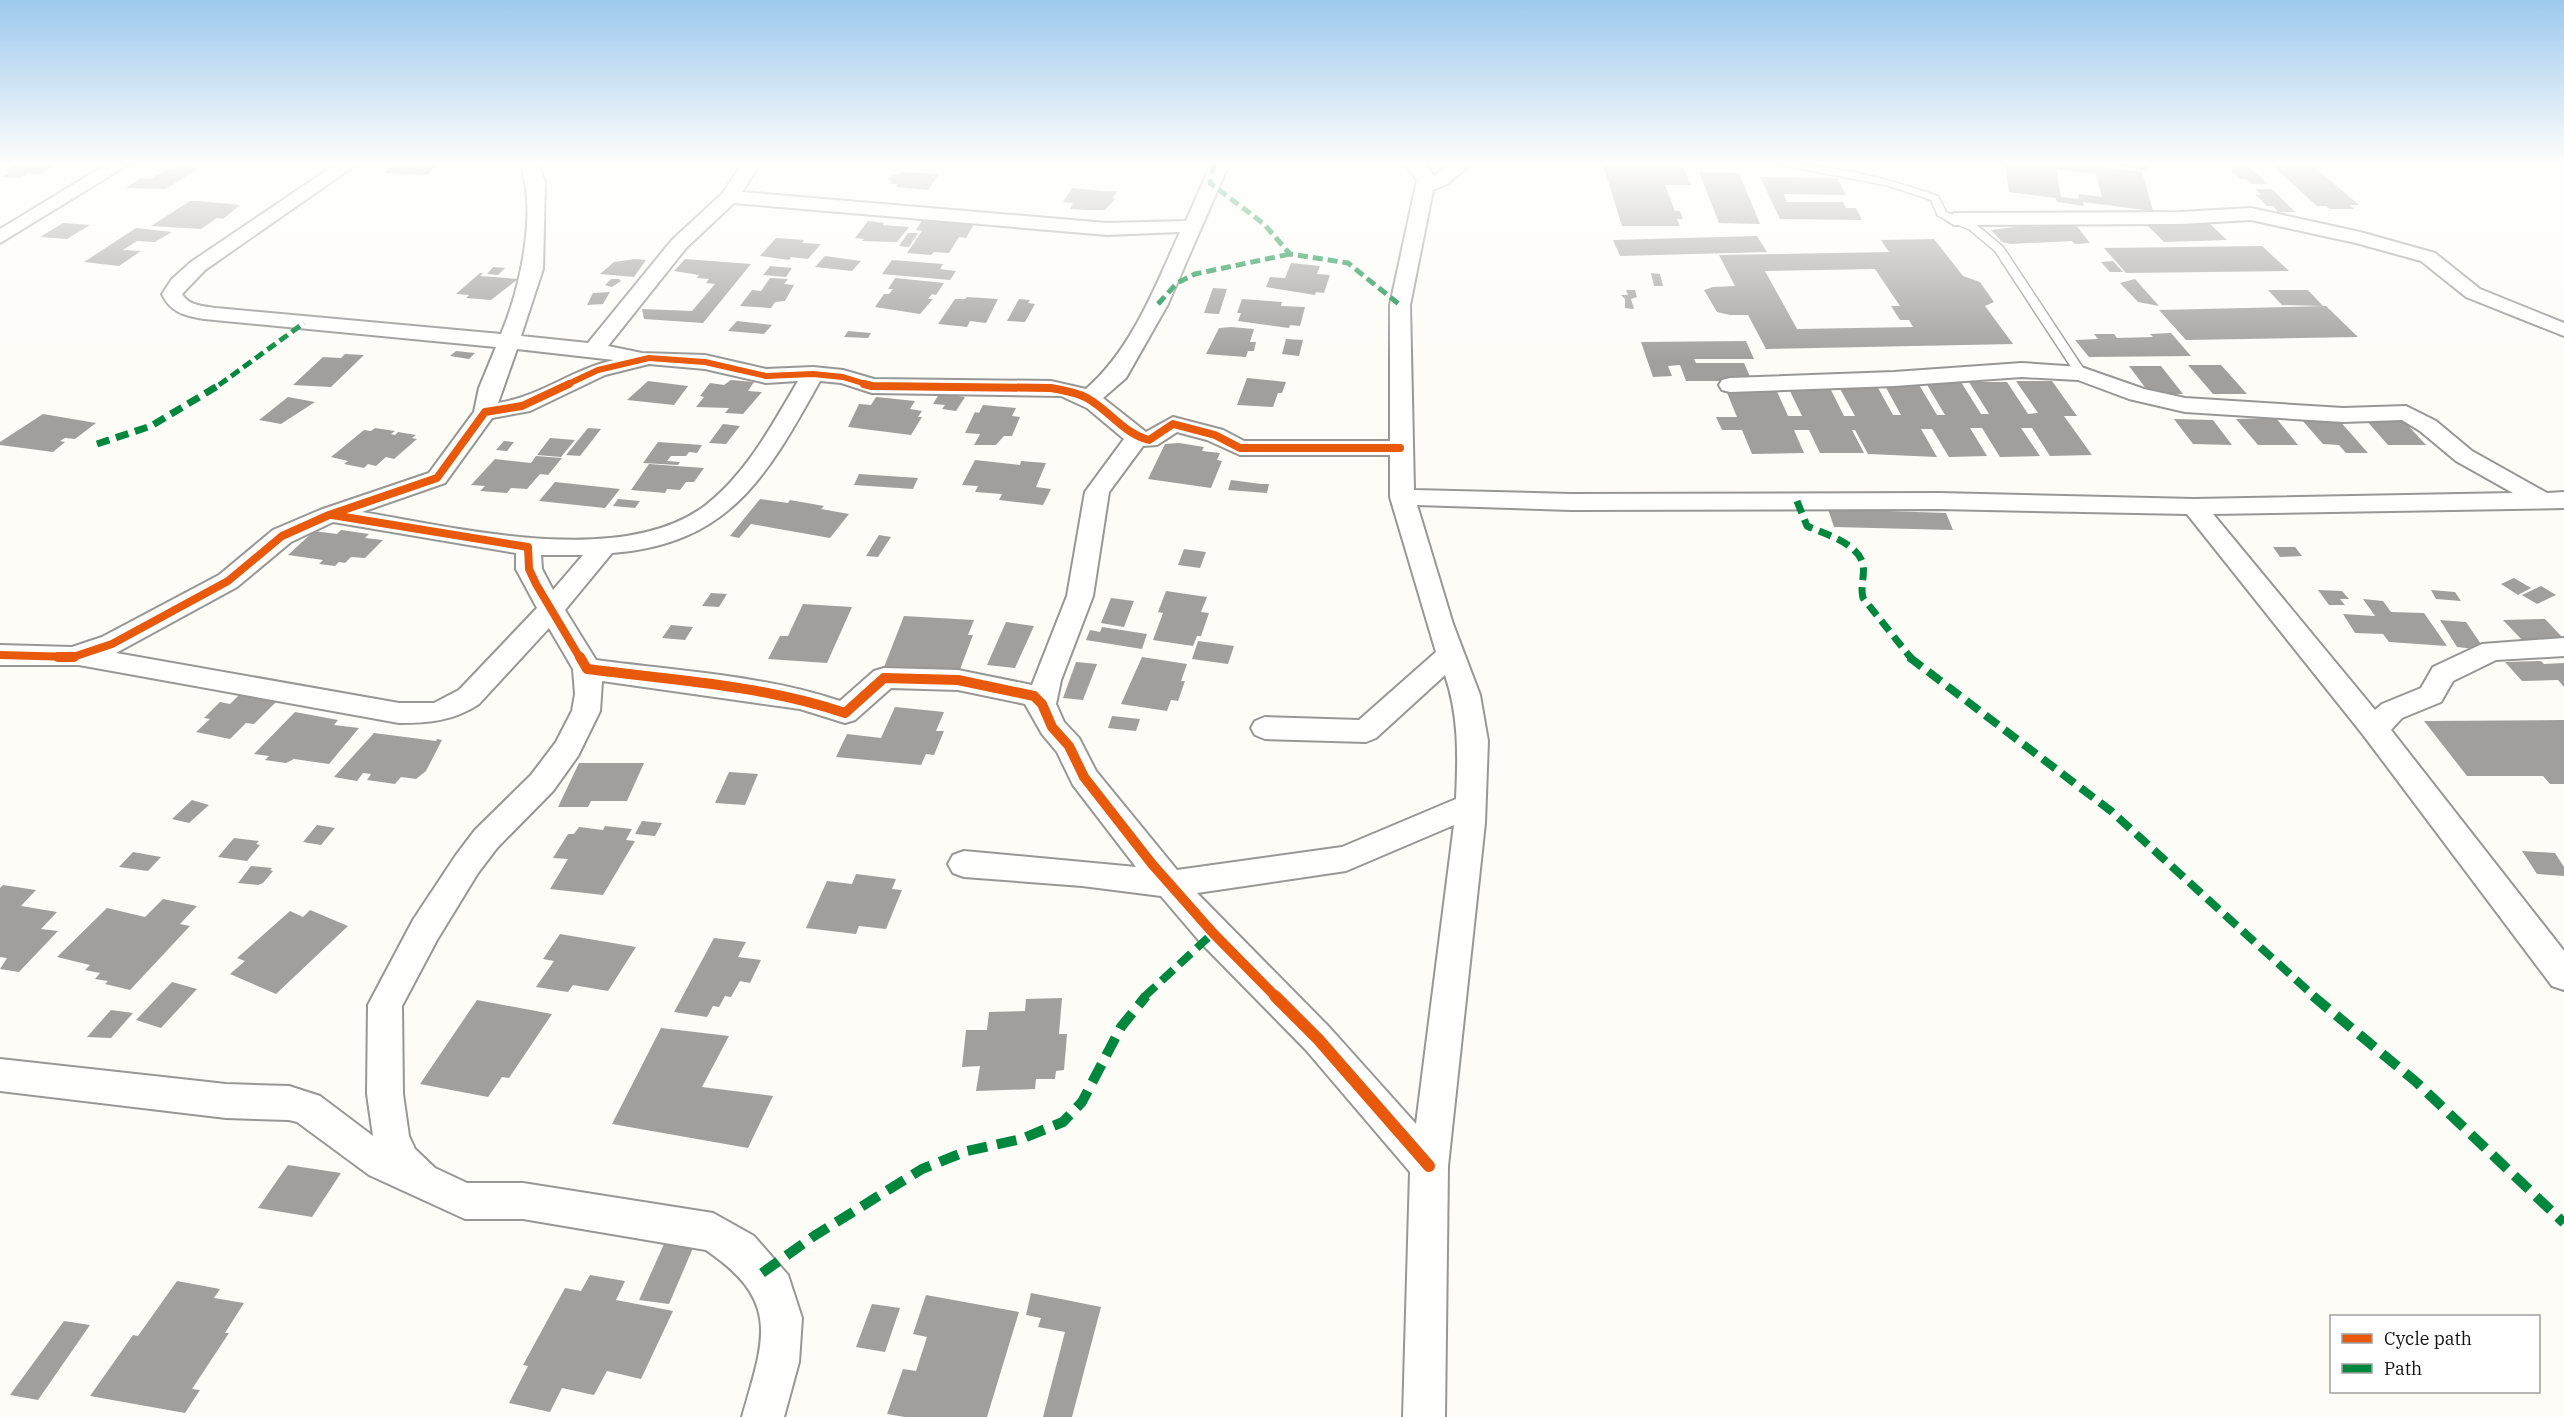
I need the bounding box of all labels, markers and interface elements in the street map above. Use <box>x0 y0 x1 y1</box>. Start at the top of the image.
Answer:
legend <box>2330 1315 2540 1393</box>
text: Cycle path <box>2384 1327 2472 1350</box>
text: Path <box>2384 1357 2422 1380</box>

